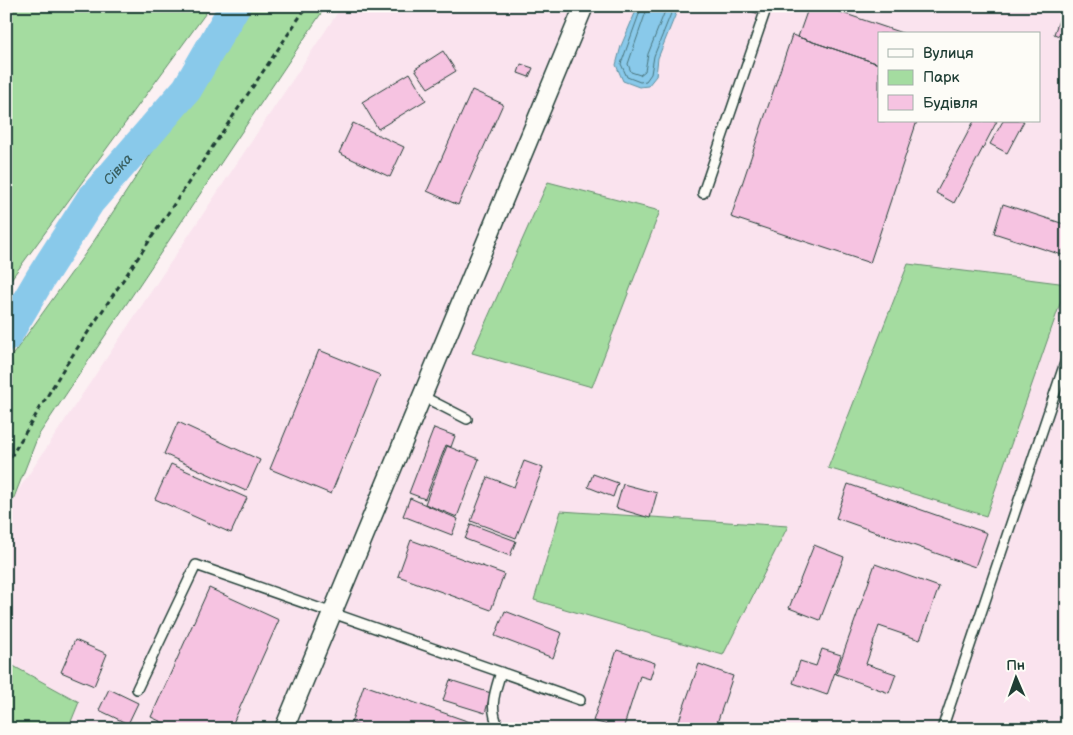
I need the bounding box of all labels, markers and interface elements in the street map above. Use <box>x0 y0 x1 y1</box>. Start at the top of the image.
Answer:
legend <box>878 32 1040 122</box>
text: Вулиця <box>923 44 974 63</box>
text: Парк <box>923 68 960 87</box>
text: Будівля <box>923 94 978 113</box>
water label: Сівка <box>100 150 136 189</box>
north arrow <box>990 652 1040 702</box>
text: Пн <box>1006 657 1025 674</box>

